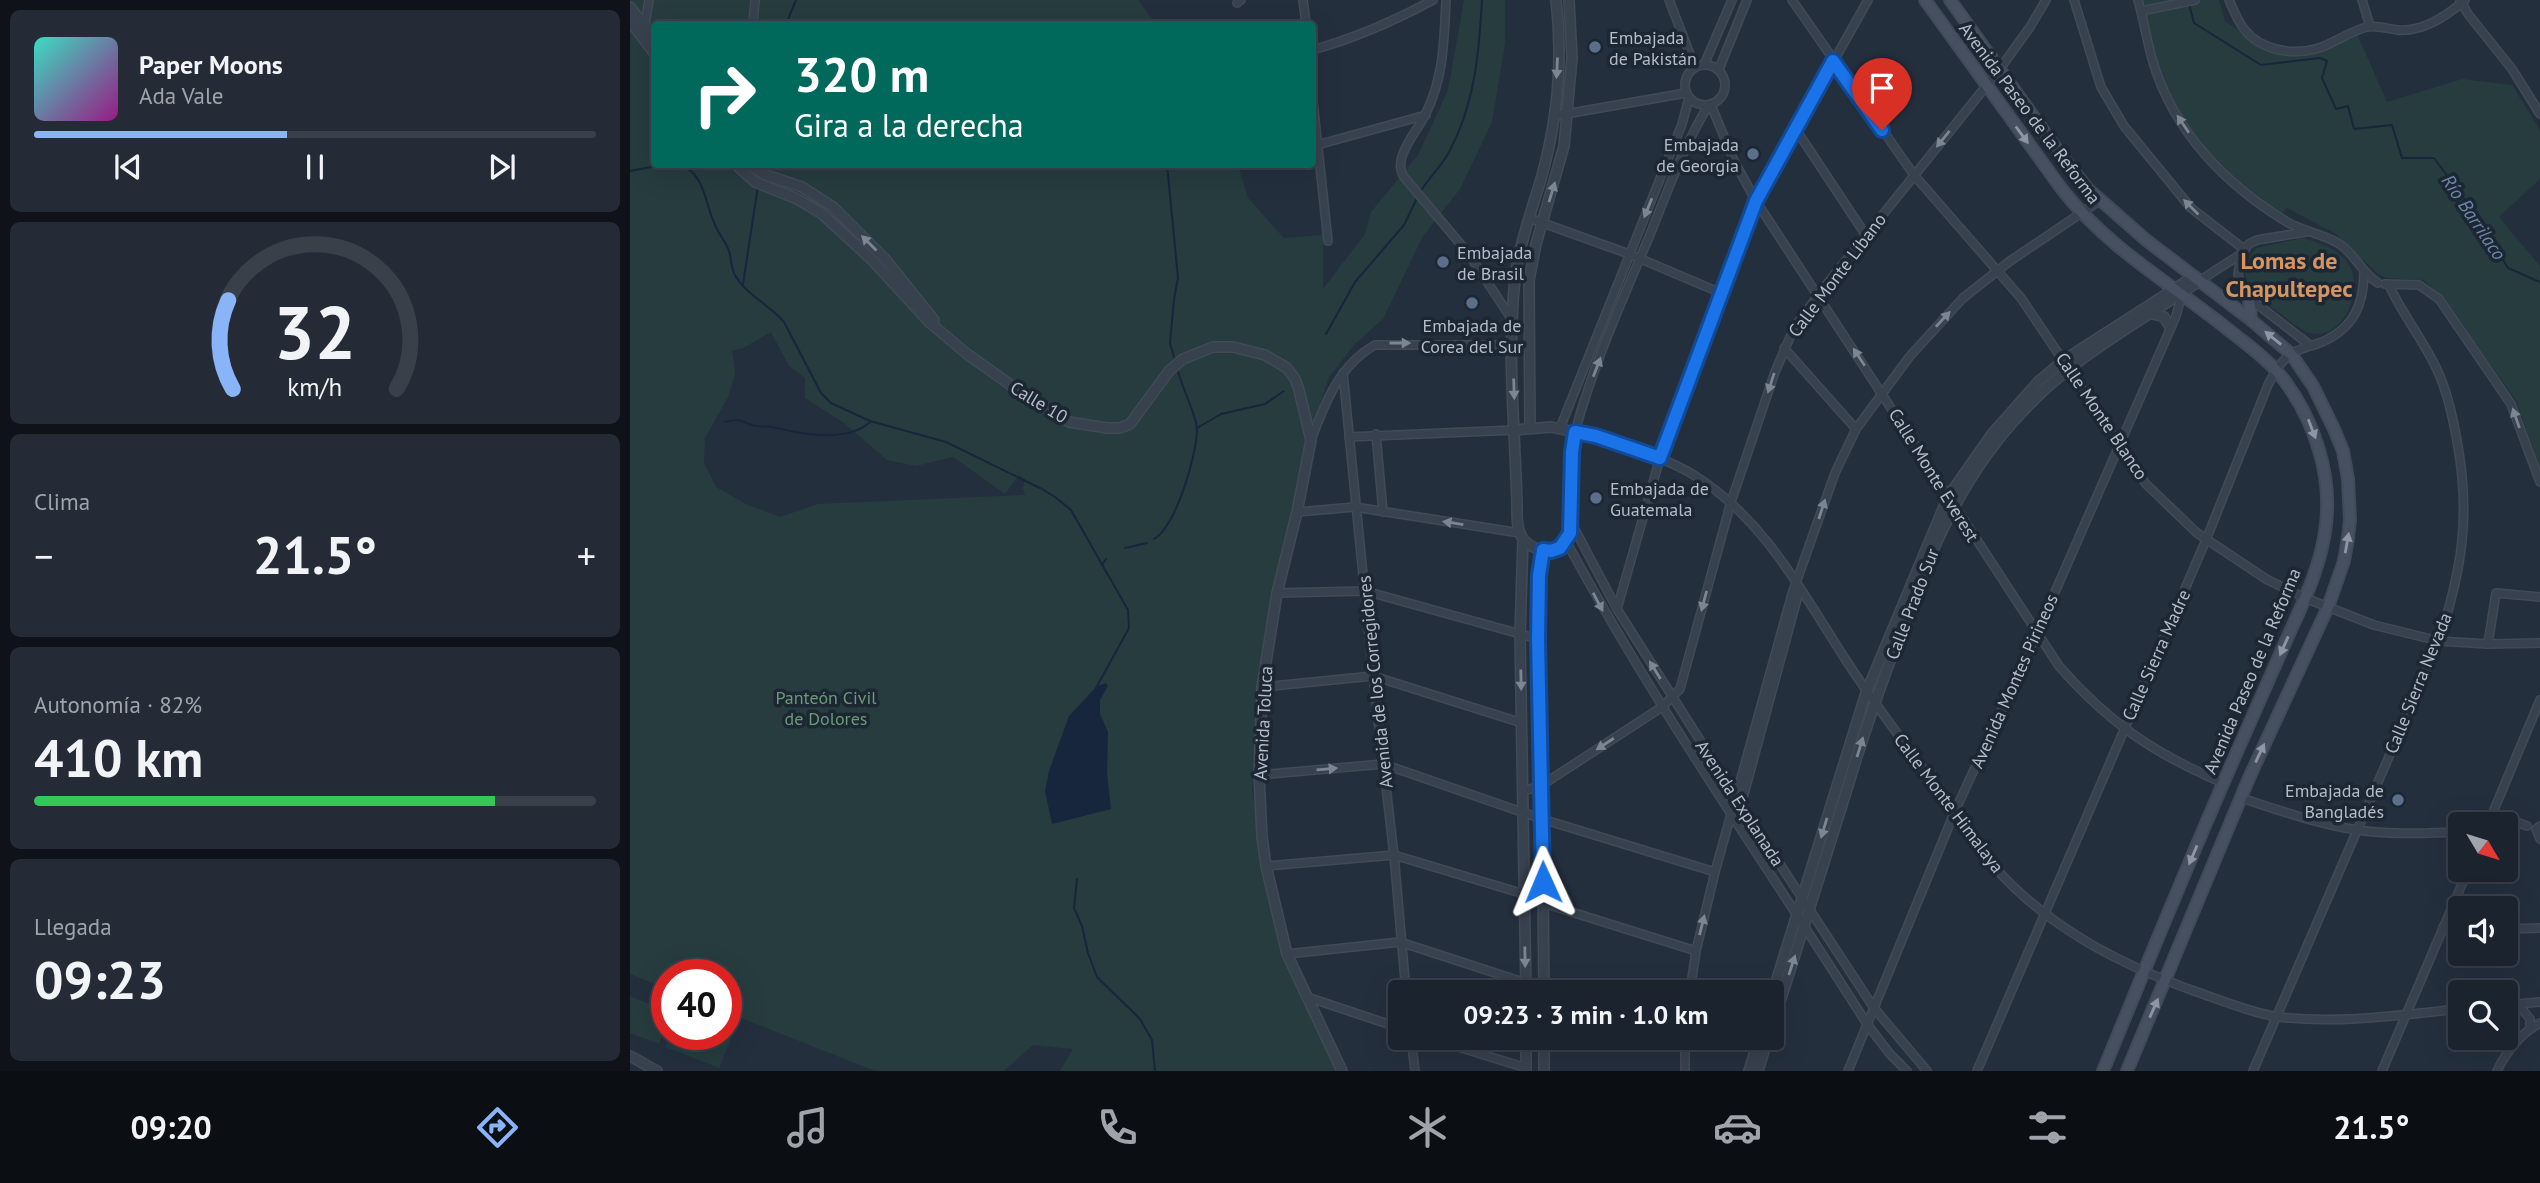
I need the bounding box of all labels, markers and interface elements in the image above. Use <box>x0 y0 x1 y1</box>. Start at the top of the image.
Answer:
street label: Avenida Paseo de la Reforma <box>1954 18 2106 208</box>
place label: Embajada de Pakistán <box>1609 26 1697 70</box>
marker: Embajada de Pakistán <box>1587 39 1603 55</box>
text: 320 m <box>794 42 929 106</box>
text: Paper Moons <box>139 48 283 81</box>
icon: right <box>679 49 770 140</box>
one-way arrow <box>1552 57 1563 79</box>
pin <box>1852 58 1912 130</box>
icon: arrive <box>1863 69 1901 107</box>
text: Ada Vale <box>139 81 223 110</box>
text: Gira a la derecha <box>794 104 1024 146</box>
one-way arrow <box>2176 115 2190 133</box>
one-way arrow <box>2015 126 2029 144</box>
one-way arrow <box>1937 130 1951 148</box>
place label: Embajada de Georgia <box>1656 133 1739 177</box>
marker: Embajada de Georgia <box>1745 146 1761 162</box>
icon: previous <box>109 148 147 186</box>
icon: pause <box>296 148 334 186</box>
icon: next <box>483 148 521 186</box>
water label: Río Barrilaco <box>2437 170 2511 264</box>
one-way arrow <box>1547 181 1557 202</box>
one-way arrow <box>1643 197 1654 218</box>
one-way arrow <box>2183 199 2200 216</box>
street label: Calle Monte Líbano <box>1783 208 1891 342</box>
one-way arrow <box>861 235 877 251</box>
place label: Embajada de Brasil <box>1457 241 1532 285</box>
district label: Lomas de Chapultepec <box>2225 245 2353 304</box>
marker: Embajada de Brasil <box>1435 254 1451 270</box>
text: 32 <box>274 286 356 380</box>
marker: Embajada de Corea del Sur <box>1464 295 1480 311</box>
one-way arrow <box>1934 311 1951 328</box>
place label: Embajada de Corea del Sur <box>1421 314 1523 358</box>
one-way arrow <box>2265 331 2283 346</box>
one-way arrow <box>1390 337 1412 349</box>
one-way arrow <box>1853 347 1866 366</box>
street label: Calle Monte Blanco <box>2051 348 2153 484</box>
one-way arrow <box>1591 357 1602 378</box>
text: km/h <box>288 371 342 403</box>
one-way arrow <box>1765 373 1776 394</box>
street label: Calle 10 <box>1006 376 1072 428</box>
one-way arrow <box>1508 378 1519 400</box>
street label: Calle Monte Everest <box>1884 404 1984 546</box>
one-way arrow <box>2510 407 2521 428</box>
one-way arrow <box>2306 418 2317 439</box>
place label: Embajada de Guatemala <box>1610 477 1709 521</box>
text: Clima <box>34 487 90 516</box>
marker: Embajada de Guatemala <box>1588 490 1604 506</box>
one-way arrow <box>1817 499 1828 520</box>
one-way arrow <box>1442 517 1464 528</box>
text: 21.5° <box>253 521 377 588</box>
text: − <box>34 531 53 580</box>
text: + <box>577 531 596 580</box>
one-way arrow <box>2342 532 2353 554</box>
street label: Calle Prado Sur <box>1880 545 1944 663</box>
street label: Avenida Paseo de la Reforma <box>2198 565 2306 777</box>
street label: Avenida de los Corregidores <box>1352 575 1398 789</box>
street label: Calle Sierra Madre <box>2117 586 2195 724</box>
one-way arrow <box>1698 590 1709 612</box>
street label: Avenida Montes Pirineos <box>1965 590 2063 772</box>
one-way arrow <box>1592 592 1604 611</box>
street label: Calle Sierra Nevada <box>2379 609 2457 757</box>
one-way arrow <box>2278 636 2289 657</box>
one-way arrow <box>1649 661 1662 680</box>
street label: Avenida Toluca <box>1249 665 1277 781</box>
one-way arrow <box>1515 670 1527 692</box>
park label: Panteón Civil de Dolores <box>775 686 877 730</box>
text: Autonomía · 82% <box>34 690 202 719</box>
text: 410 km <box>34 724 203 791</box>
street label: Calle Monte Himalaya <box>1889 729 2009 877</box>
street label: Avenida Explanada <box>1691 736 1789 870</box>
one-way arrow <box>1596 737 1614 751</box>
one-way arrow <box>1855 737 1865 758</box>
one-way arrow <box>2255 743 2266 763</box>
one-way arrow <box>1316 763 1338 774</box>
place label: Embajada de Bangladés <box>2285 779 2384 823</box>
marker: Embajada de Bangladés <box>2390 792 2406 808</box>
north arrow <box>2448 812 2518 882</box>
map controls <box>2448 812 2518 1050</box>
one-way arrow <box>1819 817 1829 838</box>
position arrow <box>1506 845 1580 919</box>
one-way arrow <box>2187 845 2199 865</box>
button: sound <box>2448 896 2518 966</box>
text: Llegada <box>34 912 112 941</box>
one-way arrow <box>1697 914 1708 936</box>
text: 09:23 <box>34 946 166 1013</box>
one-way arrow <box>1519 946 1531 968</box>
one-way arrow <box>1787 954 1797 975</box>
speed limit sign: 40 <box>651 959 742 1050</box>
button: search <box>2448 980 2518 1050</box>
text: 09:23 · 3 min · 1.0 km <box>1464 998 1709 1031</box>
one-way arrow <box>2149 998 2160 1019</box>
icon: directions <box>473 1103 522 1152</box>
icon: music <box>783 1103 832 1152</box>
icon: phone <box>1093 1103 1142 1152</box>
icon: climate <box>1403 1103 1452 1152</box>
icon: car <box>1713 1103 1762 1152</box>
icon: filters <box>2023 1103 2072 1152</box>
text: 09:20 <box>131 1106 212 1148</box>
text: 21.5° <box>2333 1106 2409 1148</box>

